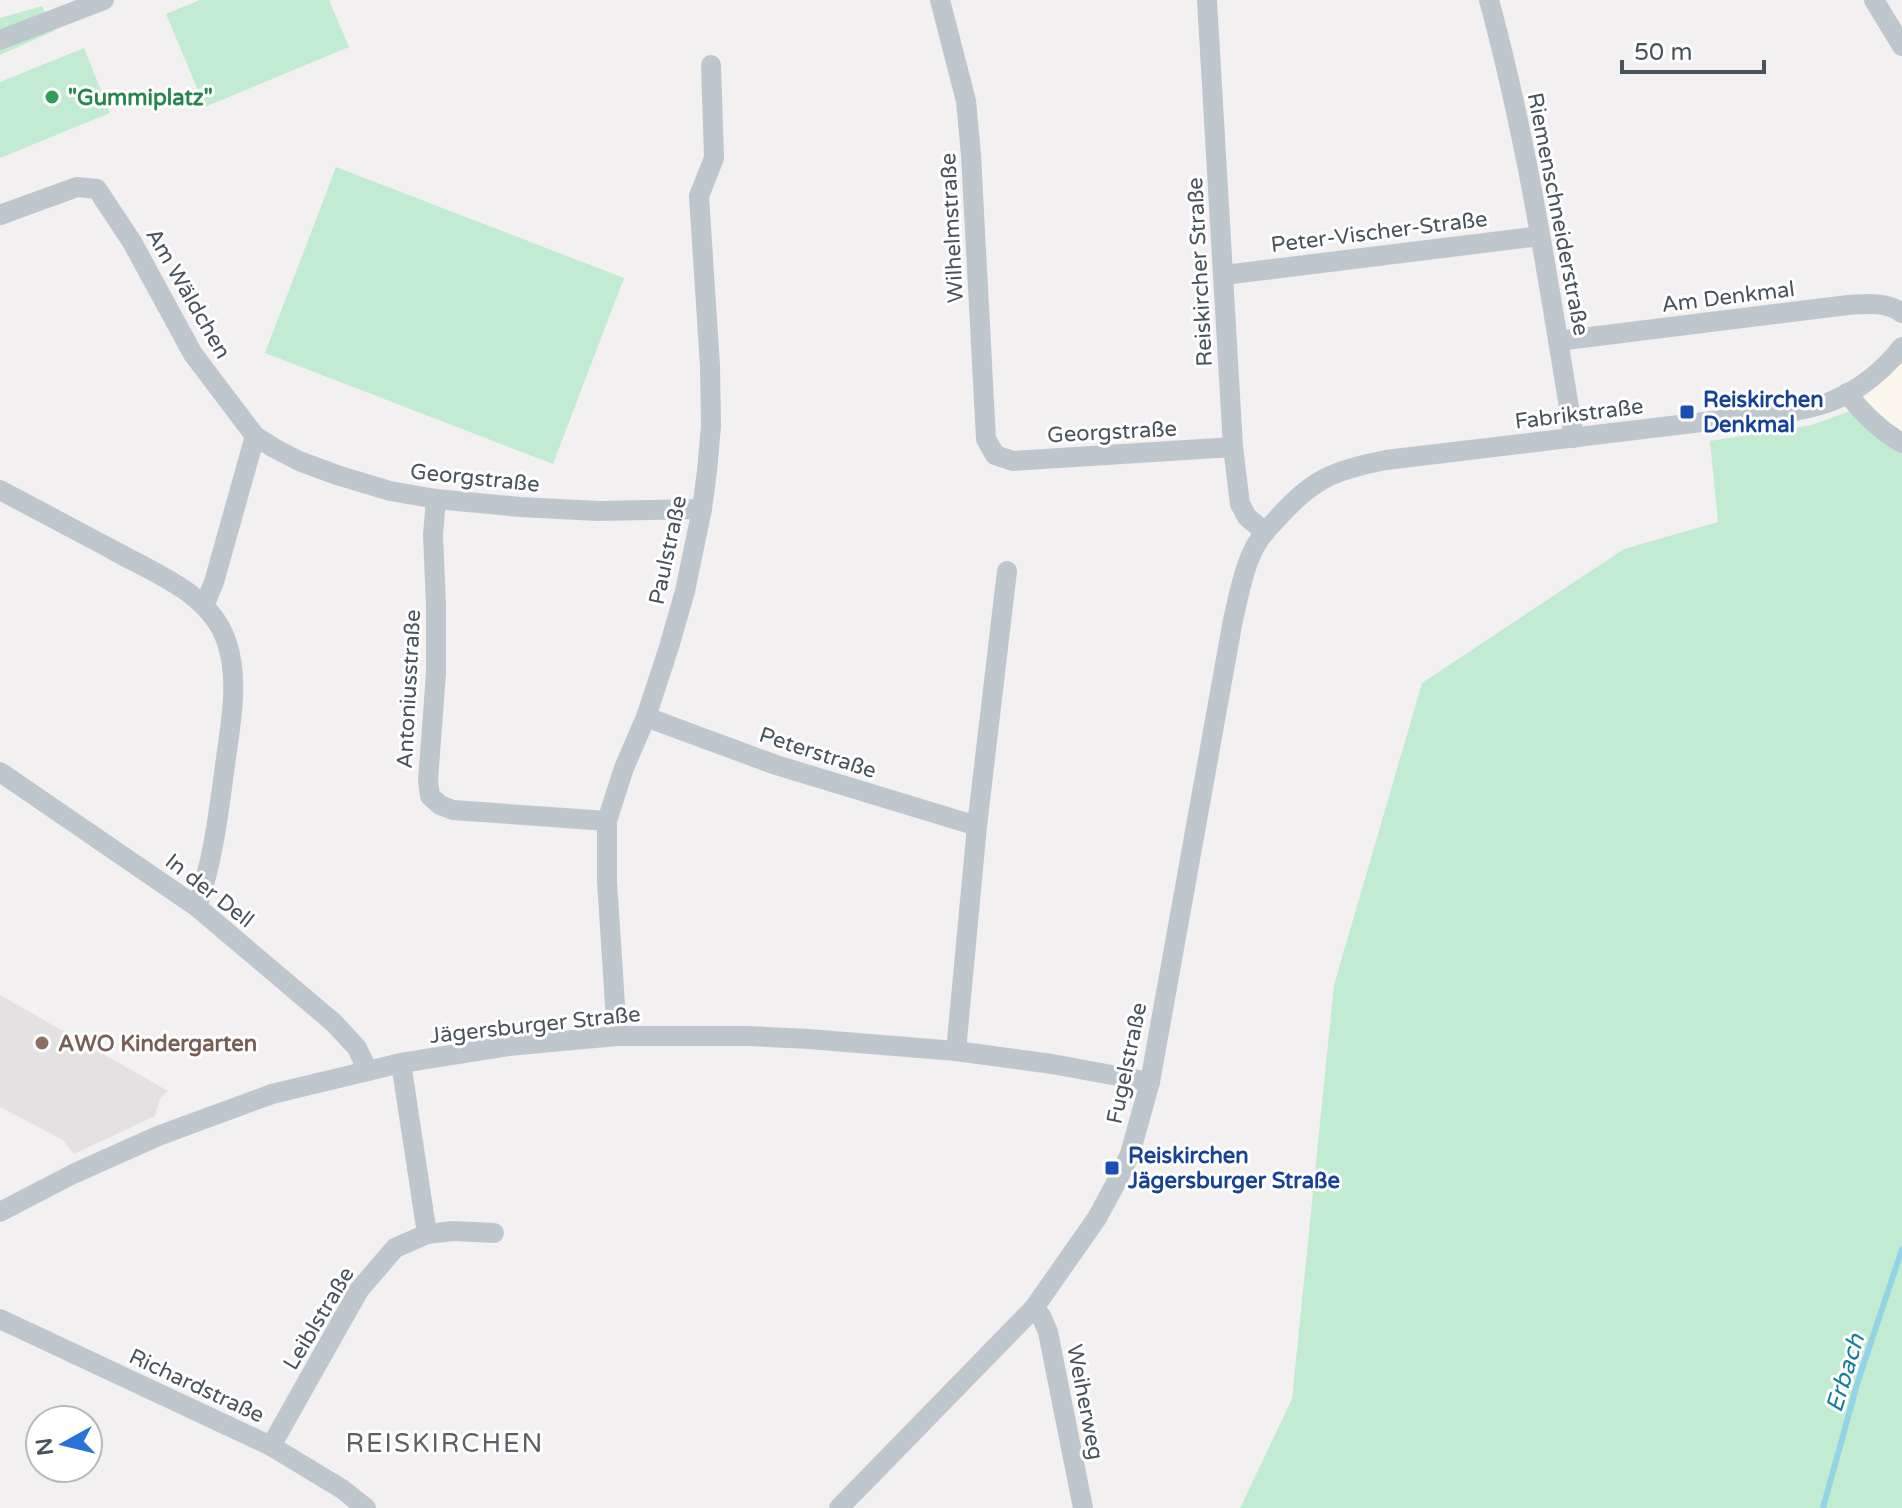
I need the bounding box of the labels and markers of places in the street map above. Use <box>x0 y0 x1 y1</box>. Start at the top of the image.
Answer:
place label: "Gummiplatz" <box>68 85 213 111</box>
marker: "Gummiplatz" <box>43 88 61 106</box>
place label: Reiskirchen Denkmal <box>1703 387 1824 438</box>
marker: Reiskirchen Denkmal <box>1678 403 1696 421</box>
place label: AWO Kindergarten <box>58 1031 257 1057</box>
marker: AWO Kindergarten <box>33 1034 51 1052</box>
place label: Reiskirchen Jägersburger Straße <box>1127 1143 1340 1194</box>
marker: Reiskirchen Jägersburger Straße <box>1103 1159 1121 1177</box>

